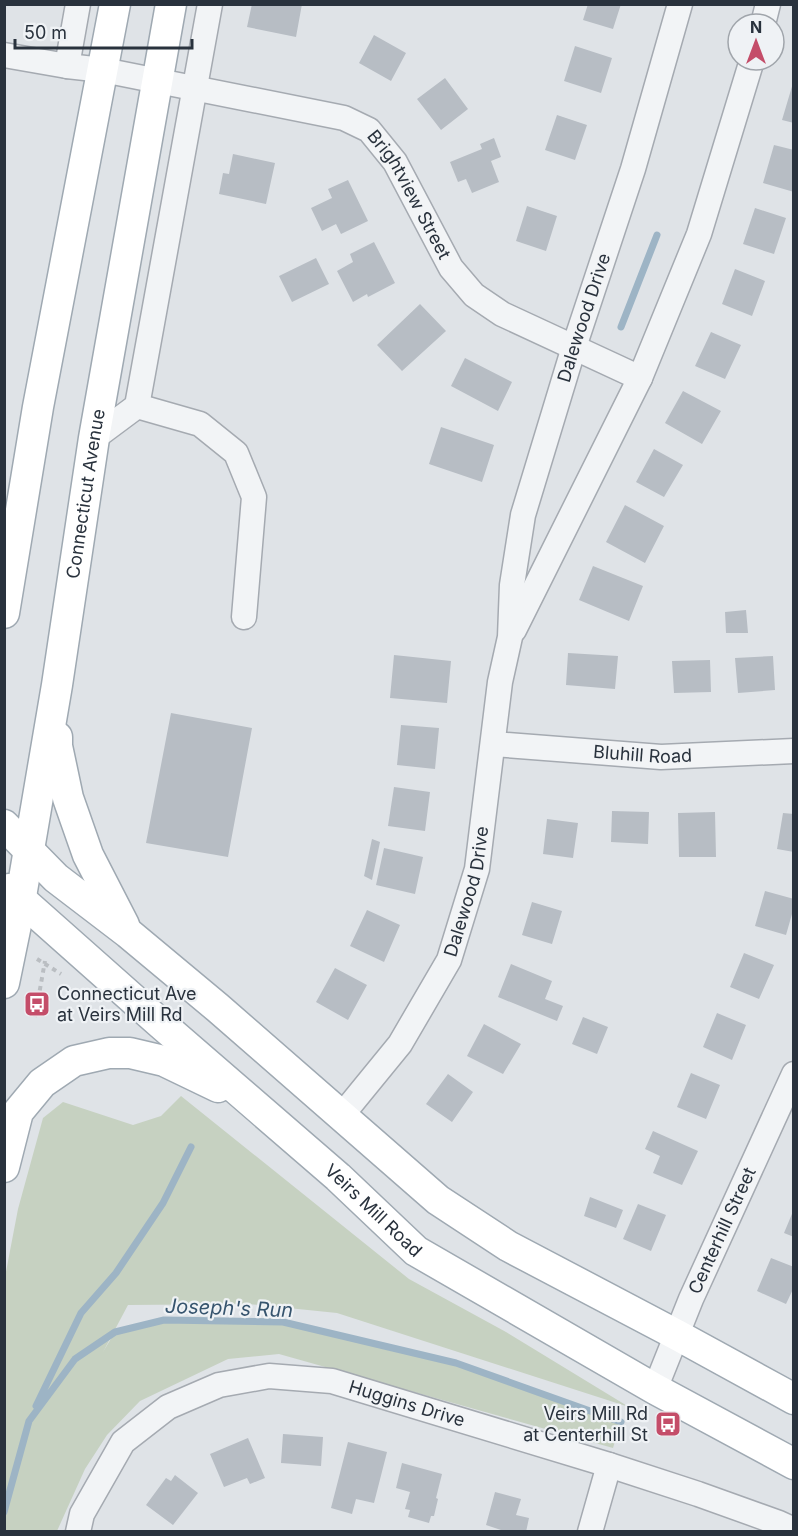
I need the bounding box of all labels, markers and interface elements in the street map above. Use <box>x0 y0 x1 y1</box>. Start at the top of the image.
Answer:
scale bar <box>15 12 192 50</box>
north arrow <box>726 12 786 72</box>
text: N <box>750 17 762 37</box>
text: 50 m <box>24 22 67 43</box>
street label: Brightview Street <box>363 126 455 263</box>
street label: Dalewood Drive <box>553 250 614 385</box>
street label: Connecticut Avenue <box>62 407 109 580</box>
street label: Bluhill Road <box>592 741 692 767</box>
street label: Dalewood Drive <box>440 825 492 959</box>
place label: Connecticut Ave at Veirs Mill Rd <box>57 983 197 1025</box>
bus stop icon: Connecticut Ave at Veirs Mill Rd <box>22 989 52 1019</box>
street label: Veirs Mill Road <box>321 1159 426 1261</box>
street label: Centerhill Street <box>684 1164 760 1297</box>
water label: Joseph's Run <box>164 1294 294 1322</box>
street label: Huggins Drive <box>346 1376 468 1431</box>
place label: Veirs Mill Rd at Centerhill St <box>523 1403 648 1445</box>
bus stop icon: Veirs Mill Rd at Centerhill St <box>653 1409 683 1439</box>

